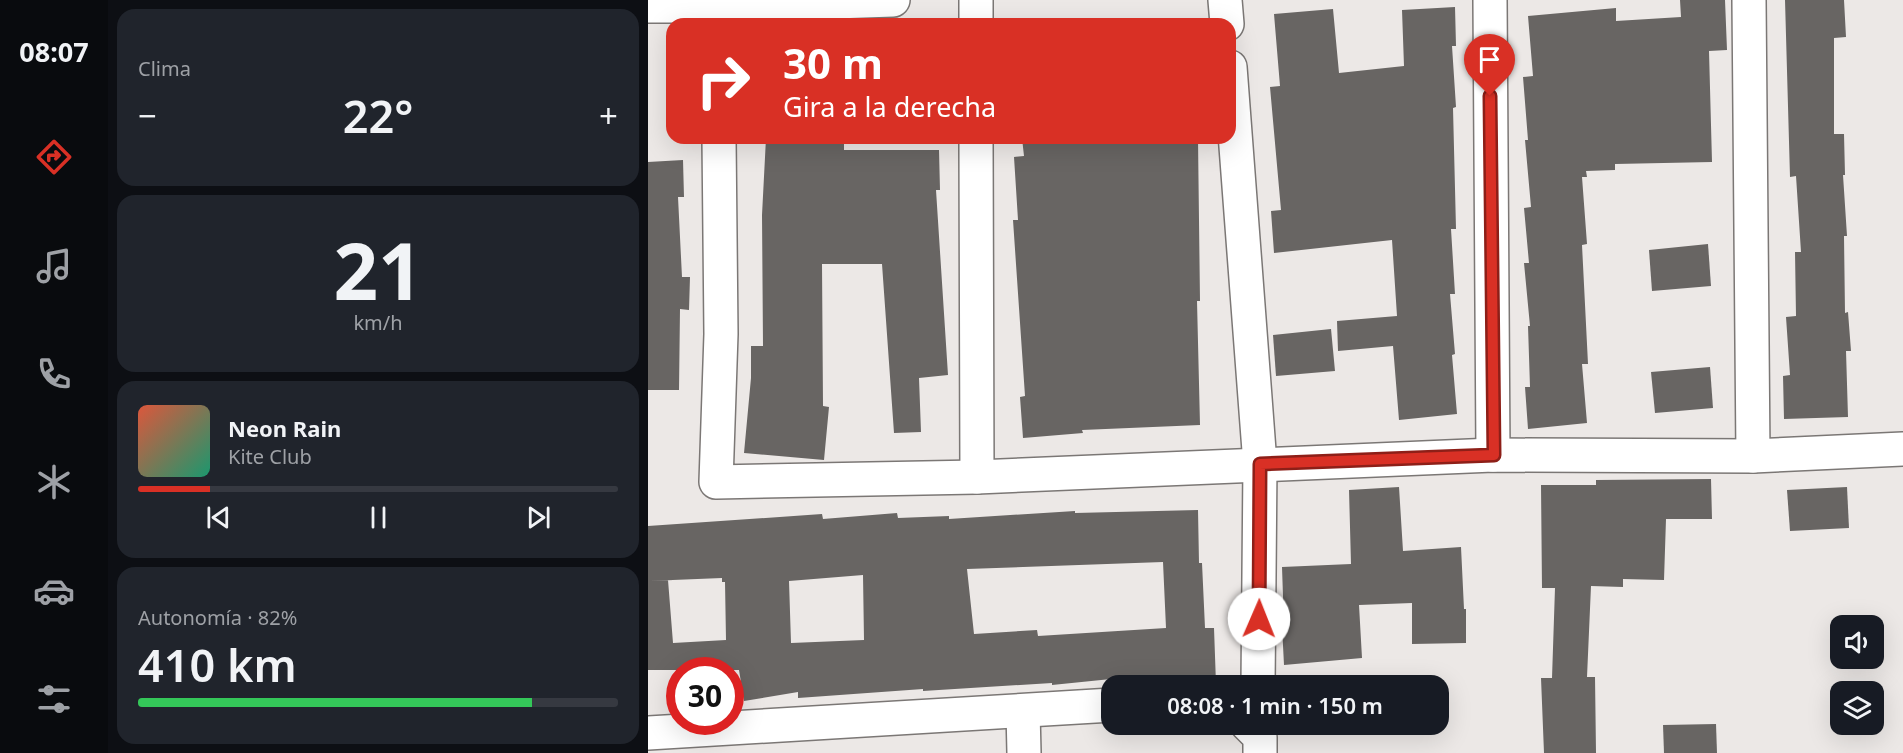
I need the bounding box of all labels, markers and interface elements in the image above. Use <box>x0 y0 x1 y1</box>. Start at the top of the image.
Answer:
text: 08:07 <box>19 33 89 70</box>
text: 30 m <box>783 34 883 91</box>
pin <box>1464 34 1515 96</box>
icon: right <box>684 42 762 120</box>
icon: arrive <box>1473 43 1506 76</box>
text: Clima <box>138 55 191 82</box>
text: 22° <box>343 85 413 146</box>
text: Gira a la derecha <box>783 88 996 125</box>
text: − <box>138 93 157 138</box>
text: + <box>599 93 618 138</box>
icon: directions <box>33 136 75 178</box>
text: 21 <box>333 217 423 323</box>
icon: music <box>33 245 75 287</box>
text: km/h <box>353 309 403 336</box>
icon: phone <box>33 353 75 395</box>
text: Neon Rain <box>228 413 341 443</box>
text: Kite Club <box>228 443 312 470</box>
icon: climate <box>33 461 75 503</box>
icon: previous <box>202 501 235 534</box>
icon: pause <box>362 501 395 534</box>
icon: next <box>522 501 555 534</box>
icon: car <box>33 570 75 612</box>
position arrow <box>1227 587 1291 651</box>
text: Autonomía · 82% <box>138 604 297 631</box>
map controls <box>1830 615 1884 735</box>
button: sound <box>1830 615 1884 669</box>
text: 410 km <box>138 634 297 695</box>
speed limit sign: 30 <box>666 657 744 735</box>
icon: filters <box>33 678 75 720</box>
button: layers <box>1830 681 1884 735</box>
text: 08:08 · 1 min · 150 m <box>1167 690 1383 720</box>

